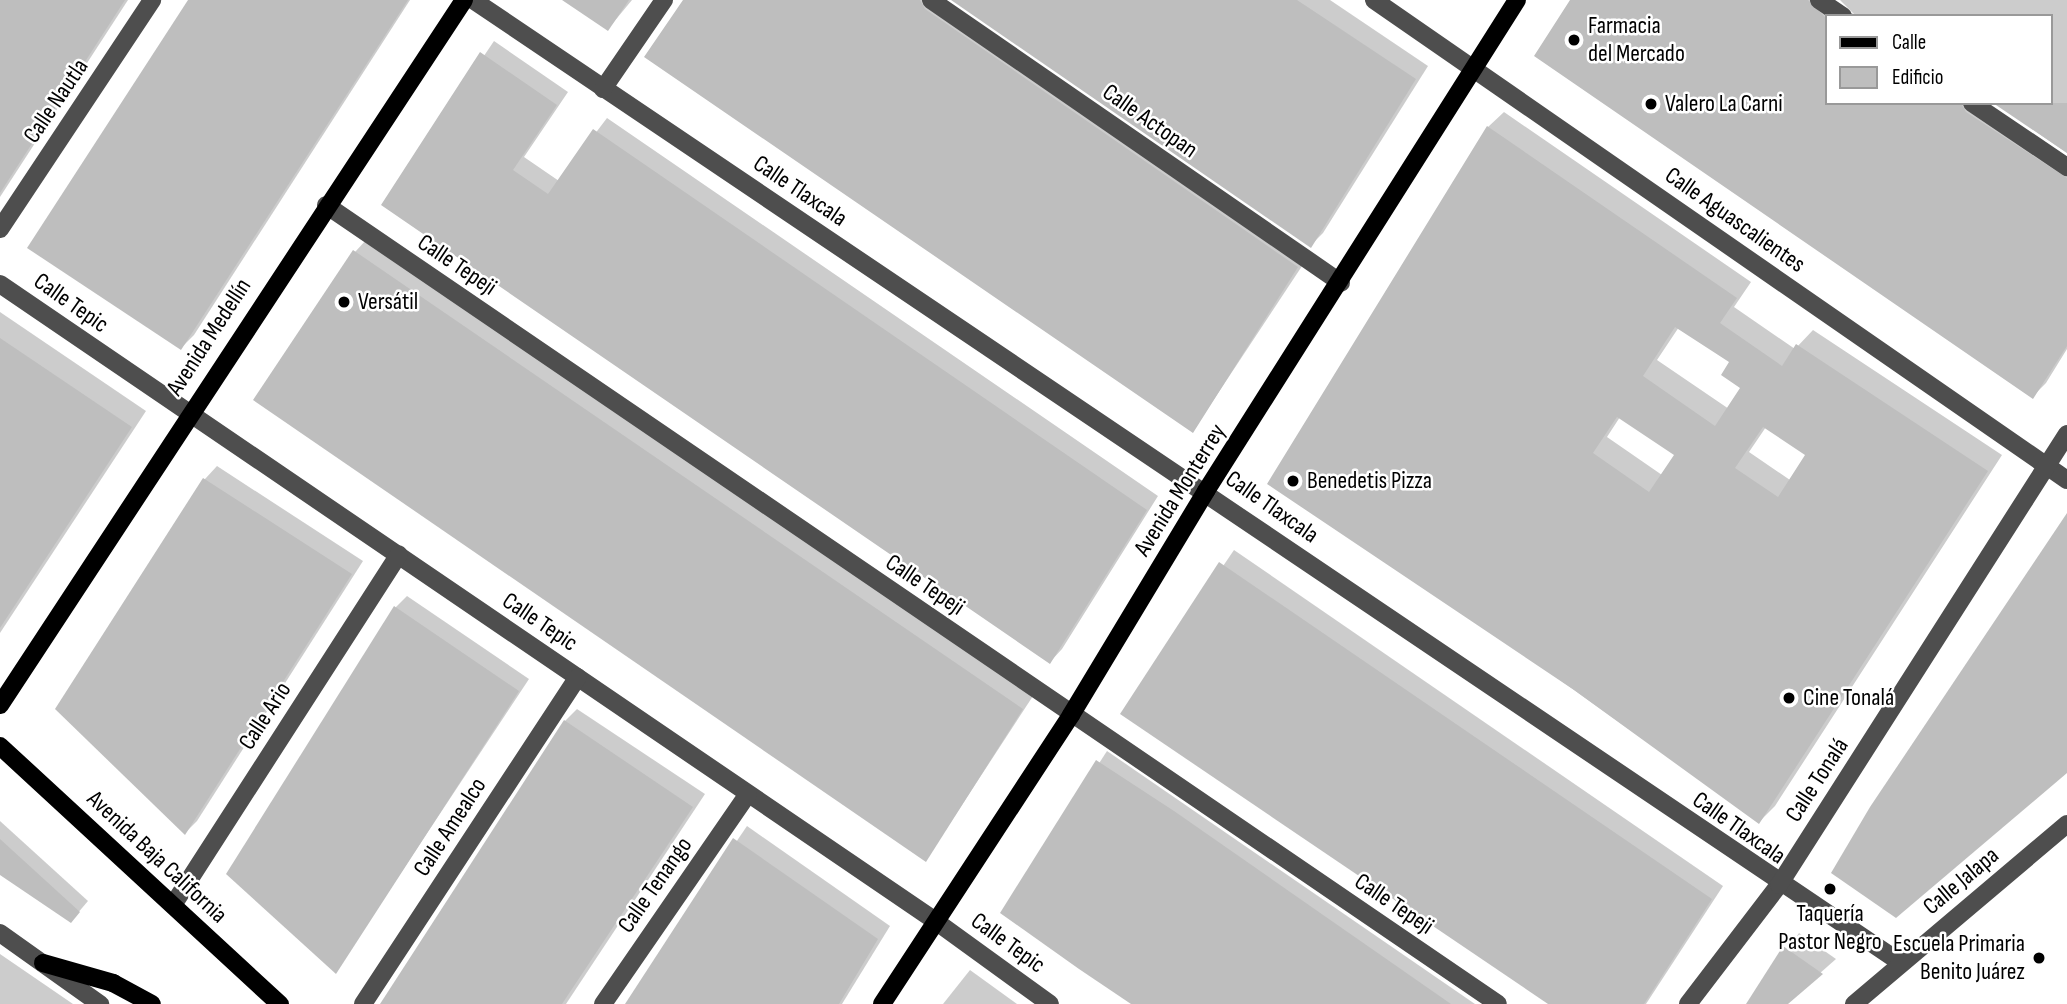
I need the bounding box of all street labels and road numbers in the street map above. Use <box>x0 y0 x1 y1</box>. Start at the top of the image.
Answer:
street label: Calle Nautla <box>17 53 95 149</box>
street label: Calle Actopan <box>1097 78 1203 164</box>
street label: Calle Tlaxcala <box>748 149 852 233</box>
street label: Calle Aguascalientes <box>1659 161 1811 279</box>
street label: Calle Tepeji <box>412 228 502 302</box>
street label: Calle Tepic <box>28 267 114 339</box>
street label: Avenida Medellín <box>160 273 258 401</box>
street label: Avenida Monterrey <box>1128 419 1232 561</box>
street label: Calle Tlaxcala <box>1220 465 1324 549</box>
street label: Calle Tepeji <box>880 548 970 622</box>
street label: Calle Tepic <box>497 586 583 658</box>
street label: Calle Ario <box>233 677 297 755</box>
street label: Calle Tonalá <box>1779 733 1855 827</box>
street label: Calle Amealco <box>407 772 493 882</box>
street label: Avenida Baja California <box>81 785 233 929</box>
street label: Calle Tlaxcala <box>1687 786 1791 870</box>
street label: Calle Tenango <box>612 832 698 938</box>
street label: Calle Jalapa <box>1917 841 2005 921</box>
street label: Calle Tepeji <box>1349 867 1439 941</box>
street label: Calle Tepic <box>965 906 1051 980</box>

